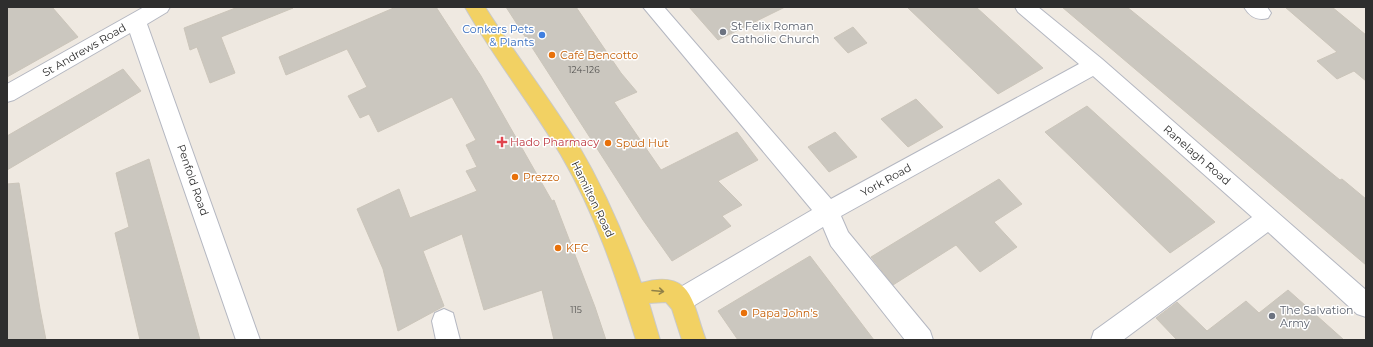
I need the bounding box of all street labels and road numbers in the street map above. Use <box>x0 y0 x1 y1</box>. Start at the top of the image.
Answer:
street label: St Andrews Road <box>40 20 128 80</box>
street label: Ranelagh Road <box>1161 122 1233 188</box>
street label: Penfold Road <box>174 143 212 217</box>
street label: Hamilton Road <box>568 159 618 239</box>
street label: York Road <box>858 160 914 200</box>

